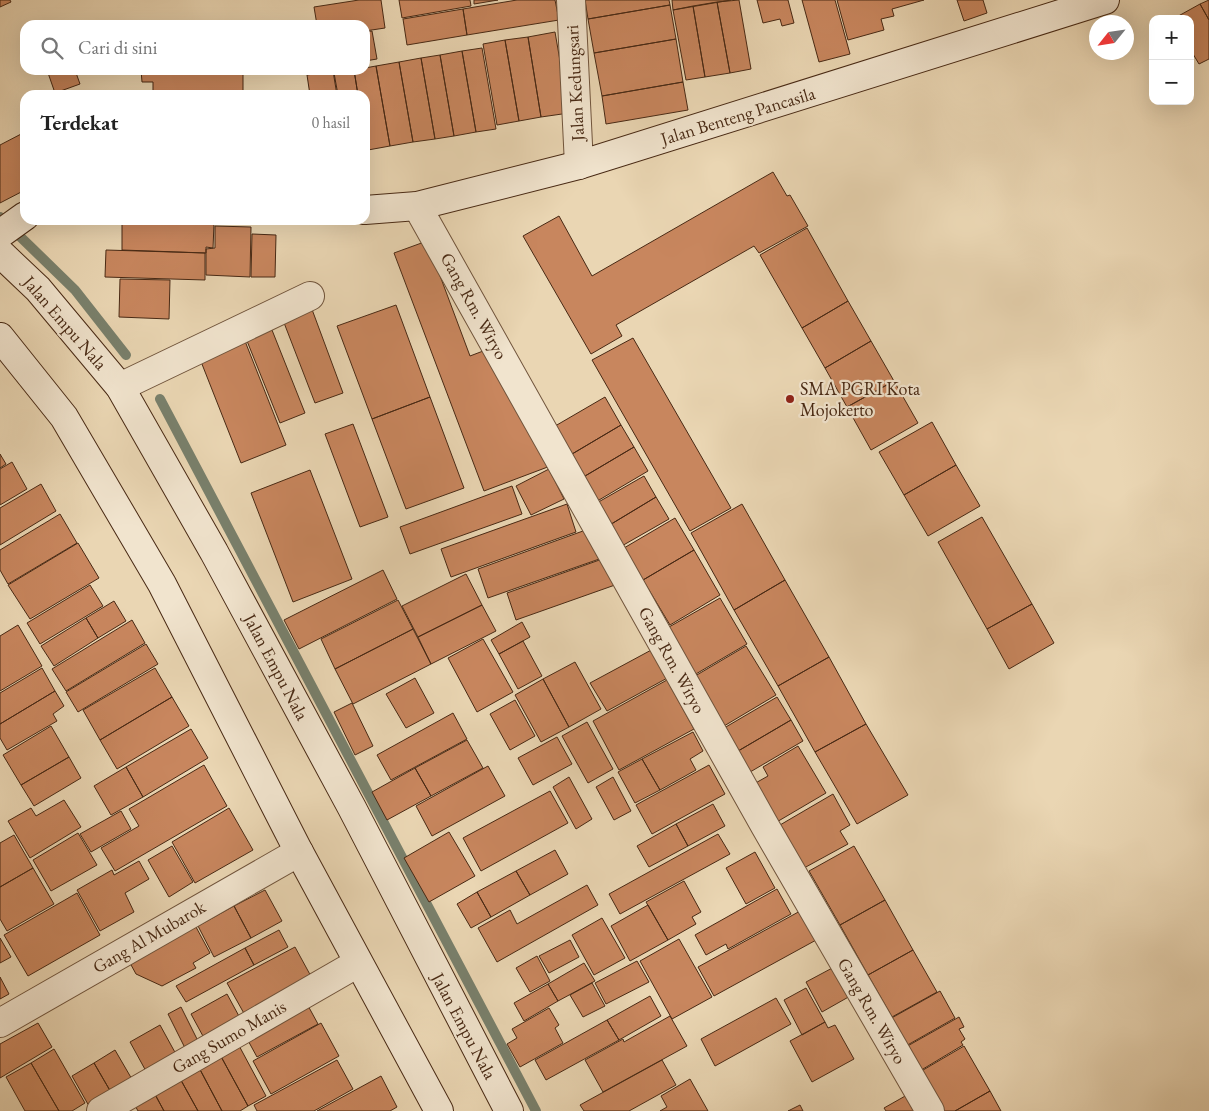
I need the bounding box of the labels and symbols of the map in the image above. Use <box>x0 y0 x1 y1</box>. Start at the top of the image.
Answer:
north arrow <box>1089 15 1134 60</box>
street label: Jalan Kedungsari <box>560 24 589 144</box>
street label: Jalan Benteng Pancasila <box>656 81 819 151</box>
street label: Gang Rm. Wiryo <box>436 248 513 363</box>
street label: Jalan Empu Nala <box>17 269 113 375</box>
place label: SMA PGRI Kota Mojokerto <box>800 377 921 421</box>
marker: SMA PGRI Kota Mojokerto <box>784 393 796 405</box>
street label: Gang Rm. Wiryo <box>634 602 711 717</box>
street label: Jalan Empu Nala <box>238 608 315 725</box>
street label: Gang Al Mubarok <box>88 895 210 978</box>
street label: Gang Rm. Wiryo <box>833 954 912 1068</box>
street label: Jalan Empu Nala <box>426 967 503 1084</box>
street label: Gang Sumo Manis <box>167 994 290 1079</box>

